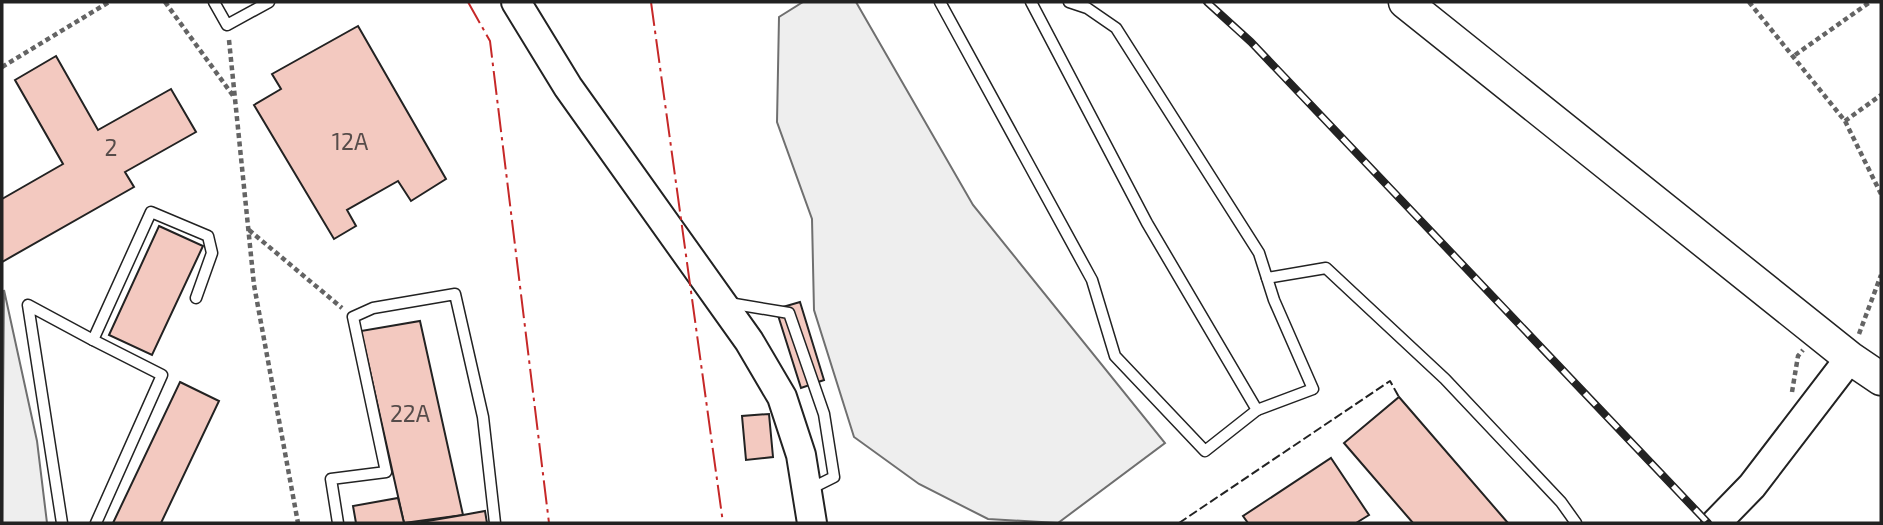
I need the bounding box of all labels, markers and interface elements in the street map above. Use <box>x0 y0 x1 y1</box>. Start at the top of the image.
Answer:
house number: 12А <box>332 127 369 155</box>
house number: 2 <box>105 133 117 161</box>
house number: 22А <box>390 399 431 427</box>

